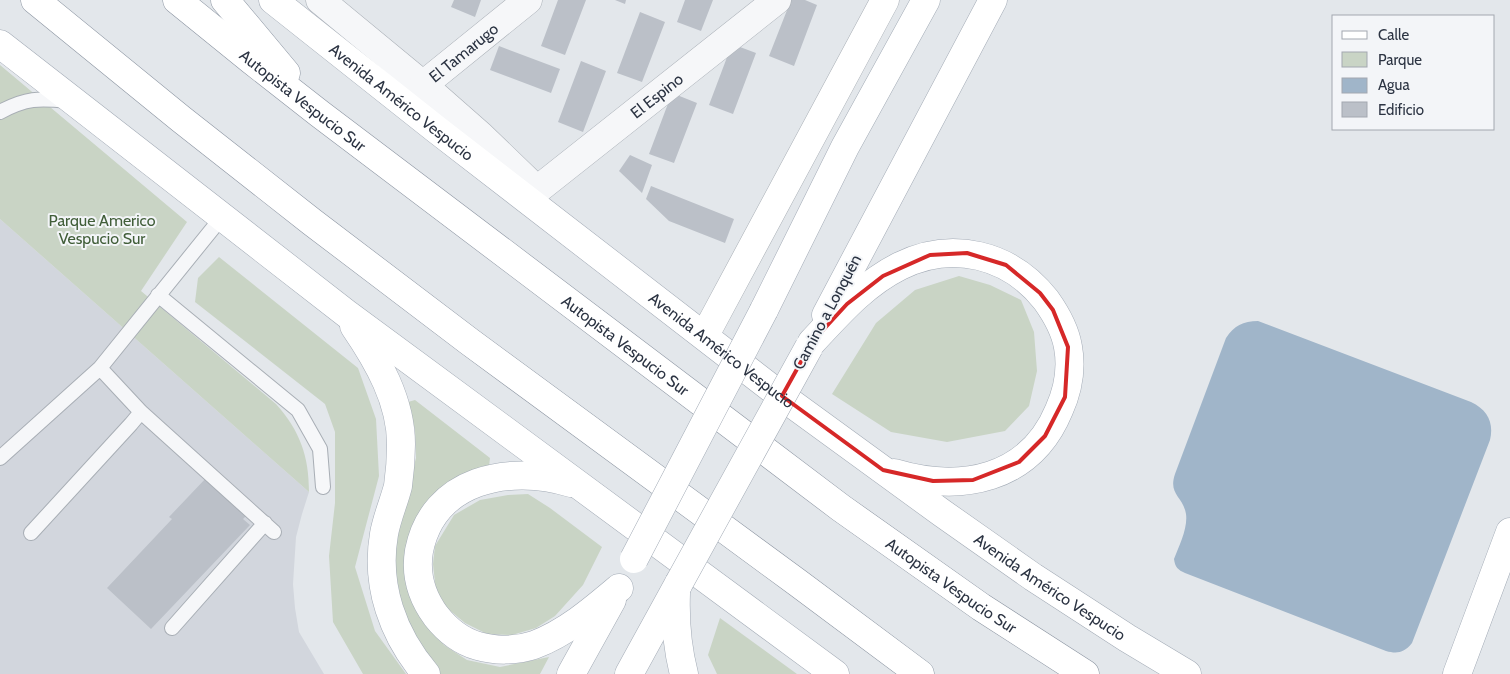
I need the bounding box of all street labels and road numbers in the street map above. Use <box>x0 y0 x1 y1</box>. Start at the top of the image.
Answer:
street label: El Tamarugo <box>425 19 502 86</box>
street label: Avenida Américo Vespucio <box>326 39 478 164</box>
street label: Autopista Vespucio Sur <box>236 45 371 156</box>
street label: El Espino <box>626 69 687 122</box>
street label: Camino a Lonquén <box>789 251 865 373</box>
street label: Avenida Américo Vespucio <box>645 288 798 412</box>
street label: Autopista Vespucio Sur <box>558 291 694 400</box>
street label: Avenida Américo Vespucio <box>971 529 1130 644</box>
street label: Autopista Vespucio Sur <box>883 534 1021 638</box>

